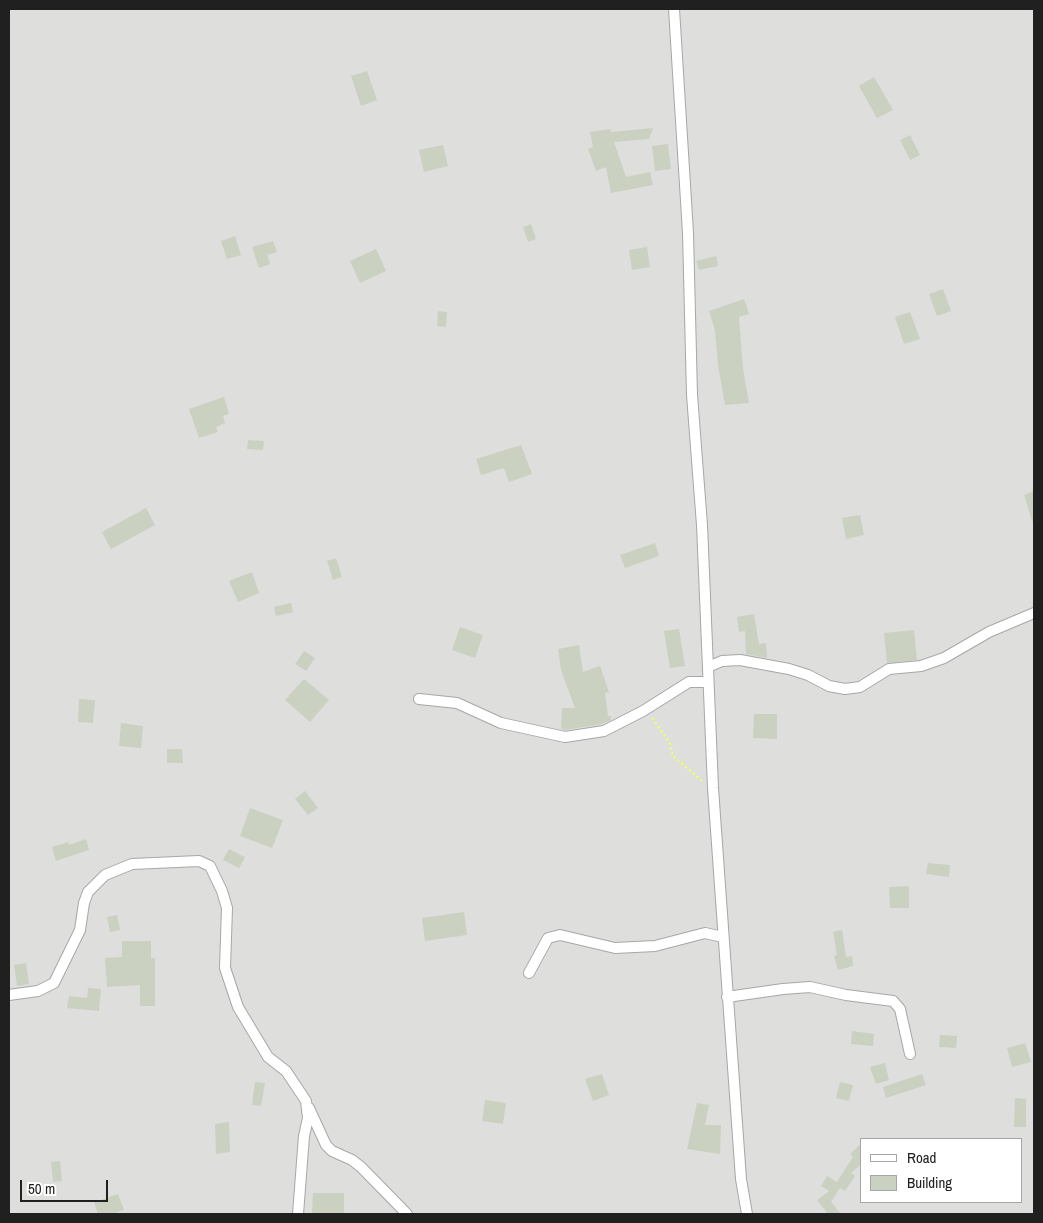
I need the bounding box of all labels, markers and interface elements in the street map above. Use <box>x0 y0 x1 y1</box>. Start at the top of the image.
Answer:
legend <box>860 1138 1023 1203</box>
text: Road <box>907 1147 936 1168</box>
scale bar <box>22 1170 110 1202</box>
text: Building <box>907 1172 952 1193</box>
text: 50 m <box>28 1178 55 1199</box>

